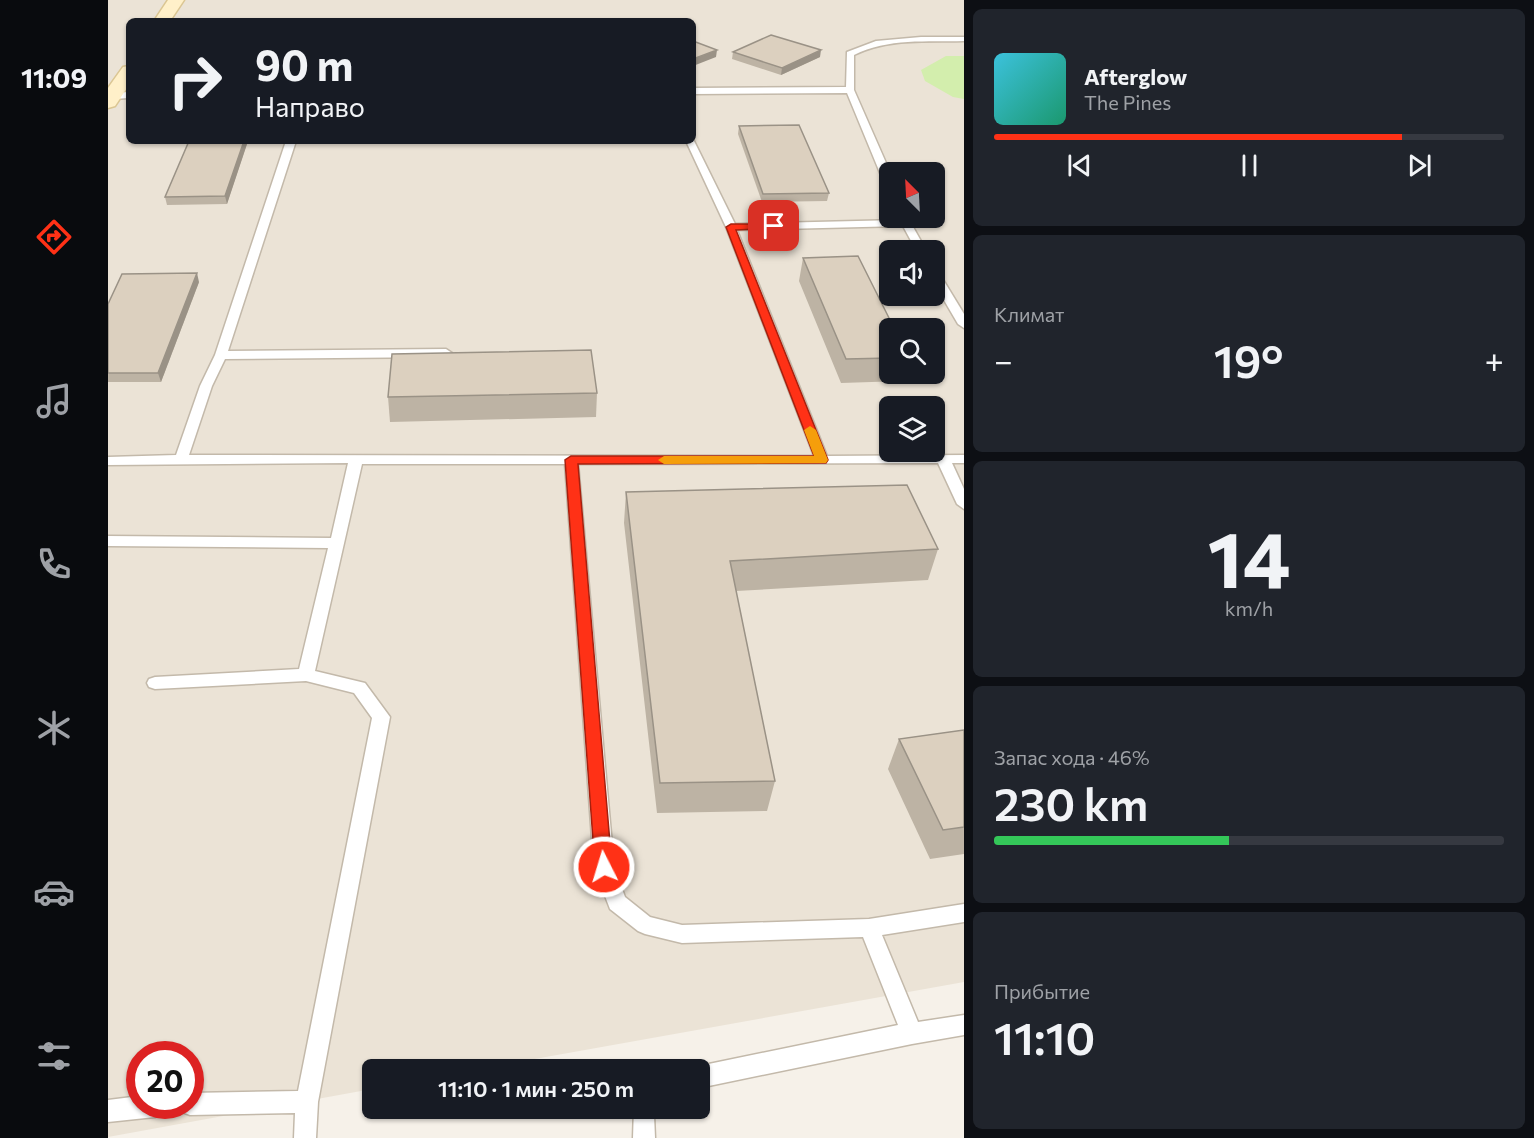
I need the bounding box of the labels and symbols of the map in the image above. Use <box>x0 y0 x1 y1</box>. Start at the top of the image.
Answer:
north arrow <box>879 162 945 228</box>
pin <box>748 200 799 251</box>
position arrow <box>572 835 636 899</box>
speed limit sign: 20 <box>126 1041 204 1119</box>

